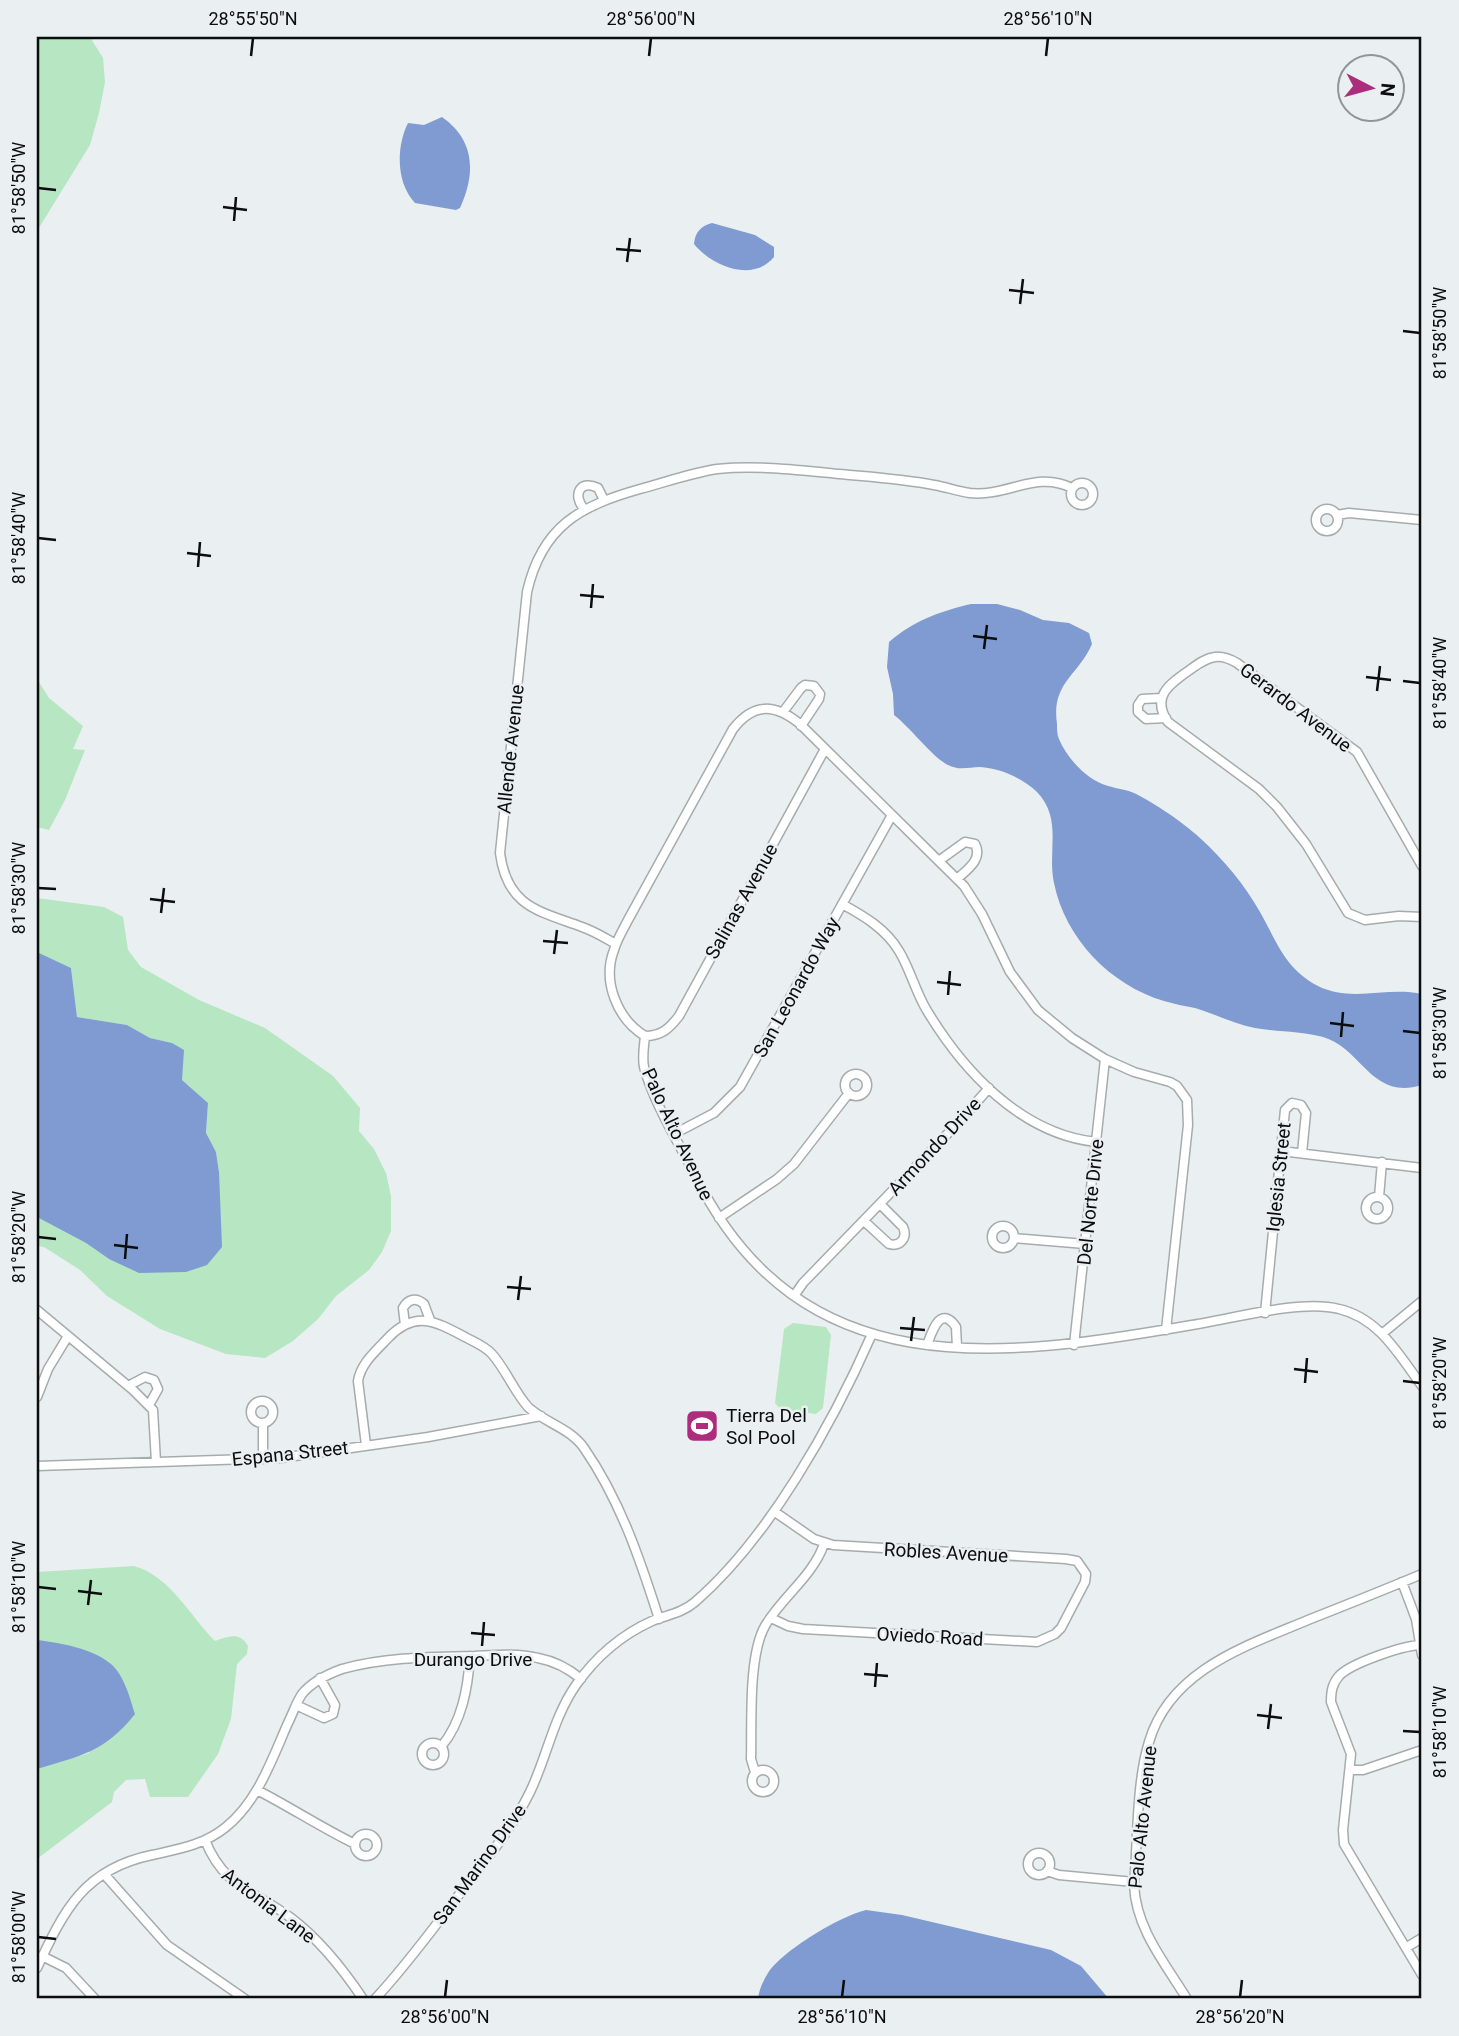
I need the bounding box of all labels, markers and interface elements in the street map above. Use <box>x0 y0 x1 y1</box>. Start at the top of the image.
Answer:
text: 28°55'50"N <box>208 8 298 29</box>
text: 28°56'00"N <box>606 8 696 29</box>
text: 28°56'10"N <box>1003 8 1093 29</box>
north arrow <box>1336 52 1406 122</box>
text: N <box>1375 82 1400 98</box>
text: 81°58'50"W <box>8 142 29 234</box>
text: 81°58'50"W <box>1429 287 1450 379</box>
text: 81°58'40"W <box>8 492 29 584</box>
text: 81°58'40"W <box>1429 637 1450 729</box>
street label: Gerardo Avenue <box>1235 658 1356 757</box>
street label: Allende Avenue <box>492 683 529 815</box>
street label: Salinas Avenue <box>700 840 783 963</box>
text: 81°58'30"W <box>8 842 29 934</box>
street label: San Leonardo Way <box>748 913 845 1062</box>
text: 81°58'30"W <box>1429 987 1450 1079</box>
street label: Palo Alto Avenue <box>637 1064 718 1204</box>
street label: Armondo Drive <box>883 1093 986 1200</box>
street label: Iglesia Street <box>1261 1121 1296 1233</box>
street label: Del Norte Drive <box>1072 1138 1109 1266</box>
text: 81°58'20"W <box>8 1191 29 1283</box>
text: 81°58'20"W <box>1429 1337 1450 1429</box>
place label: Tierra Del Sol Pool <box>726 1404 807 1449</box>
sports icon: Tierra Del Sol Pool <box>683 1407 721 1445</box>
street label: Espana Street <box>231 1436 350 1471</box>
street label: Robles Avenue <box>883 1538 1009 1567</box>
text: 81°58'10"W <box>8 1541 29 1633</box>
street label: Oviedo Road <box>876 1622 984 1651</box>
street label: Durango Drive <box>414 1648 532 1671</box>
text: 81°58'10"W <box>1429 1686 1450 1778</box>
street label: Palo Alto Avenue <box>1124 1745 1161 1889</box>
street label: San Marino Drive <box>428 1799 531 1929</box>
street label: Antonia Lane <box>217 1863 320 1948</box>
text: 81°58'00"W <box>8 1891 29 1983</box>
text: 28°56'00"N <box>400 2006 490 2027</box>
text: 28°56'10"N <box>797 2006 887 2027</box>
text: 28°56'20"N <box>1195 2006 1285 2027</box>

